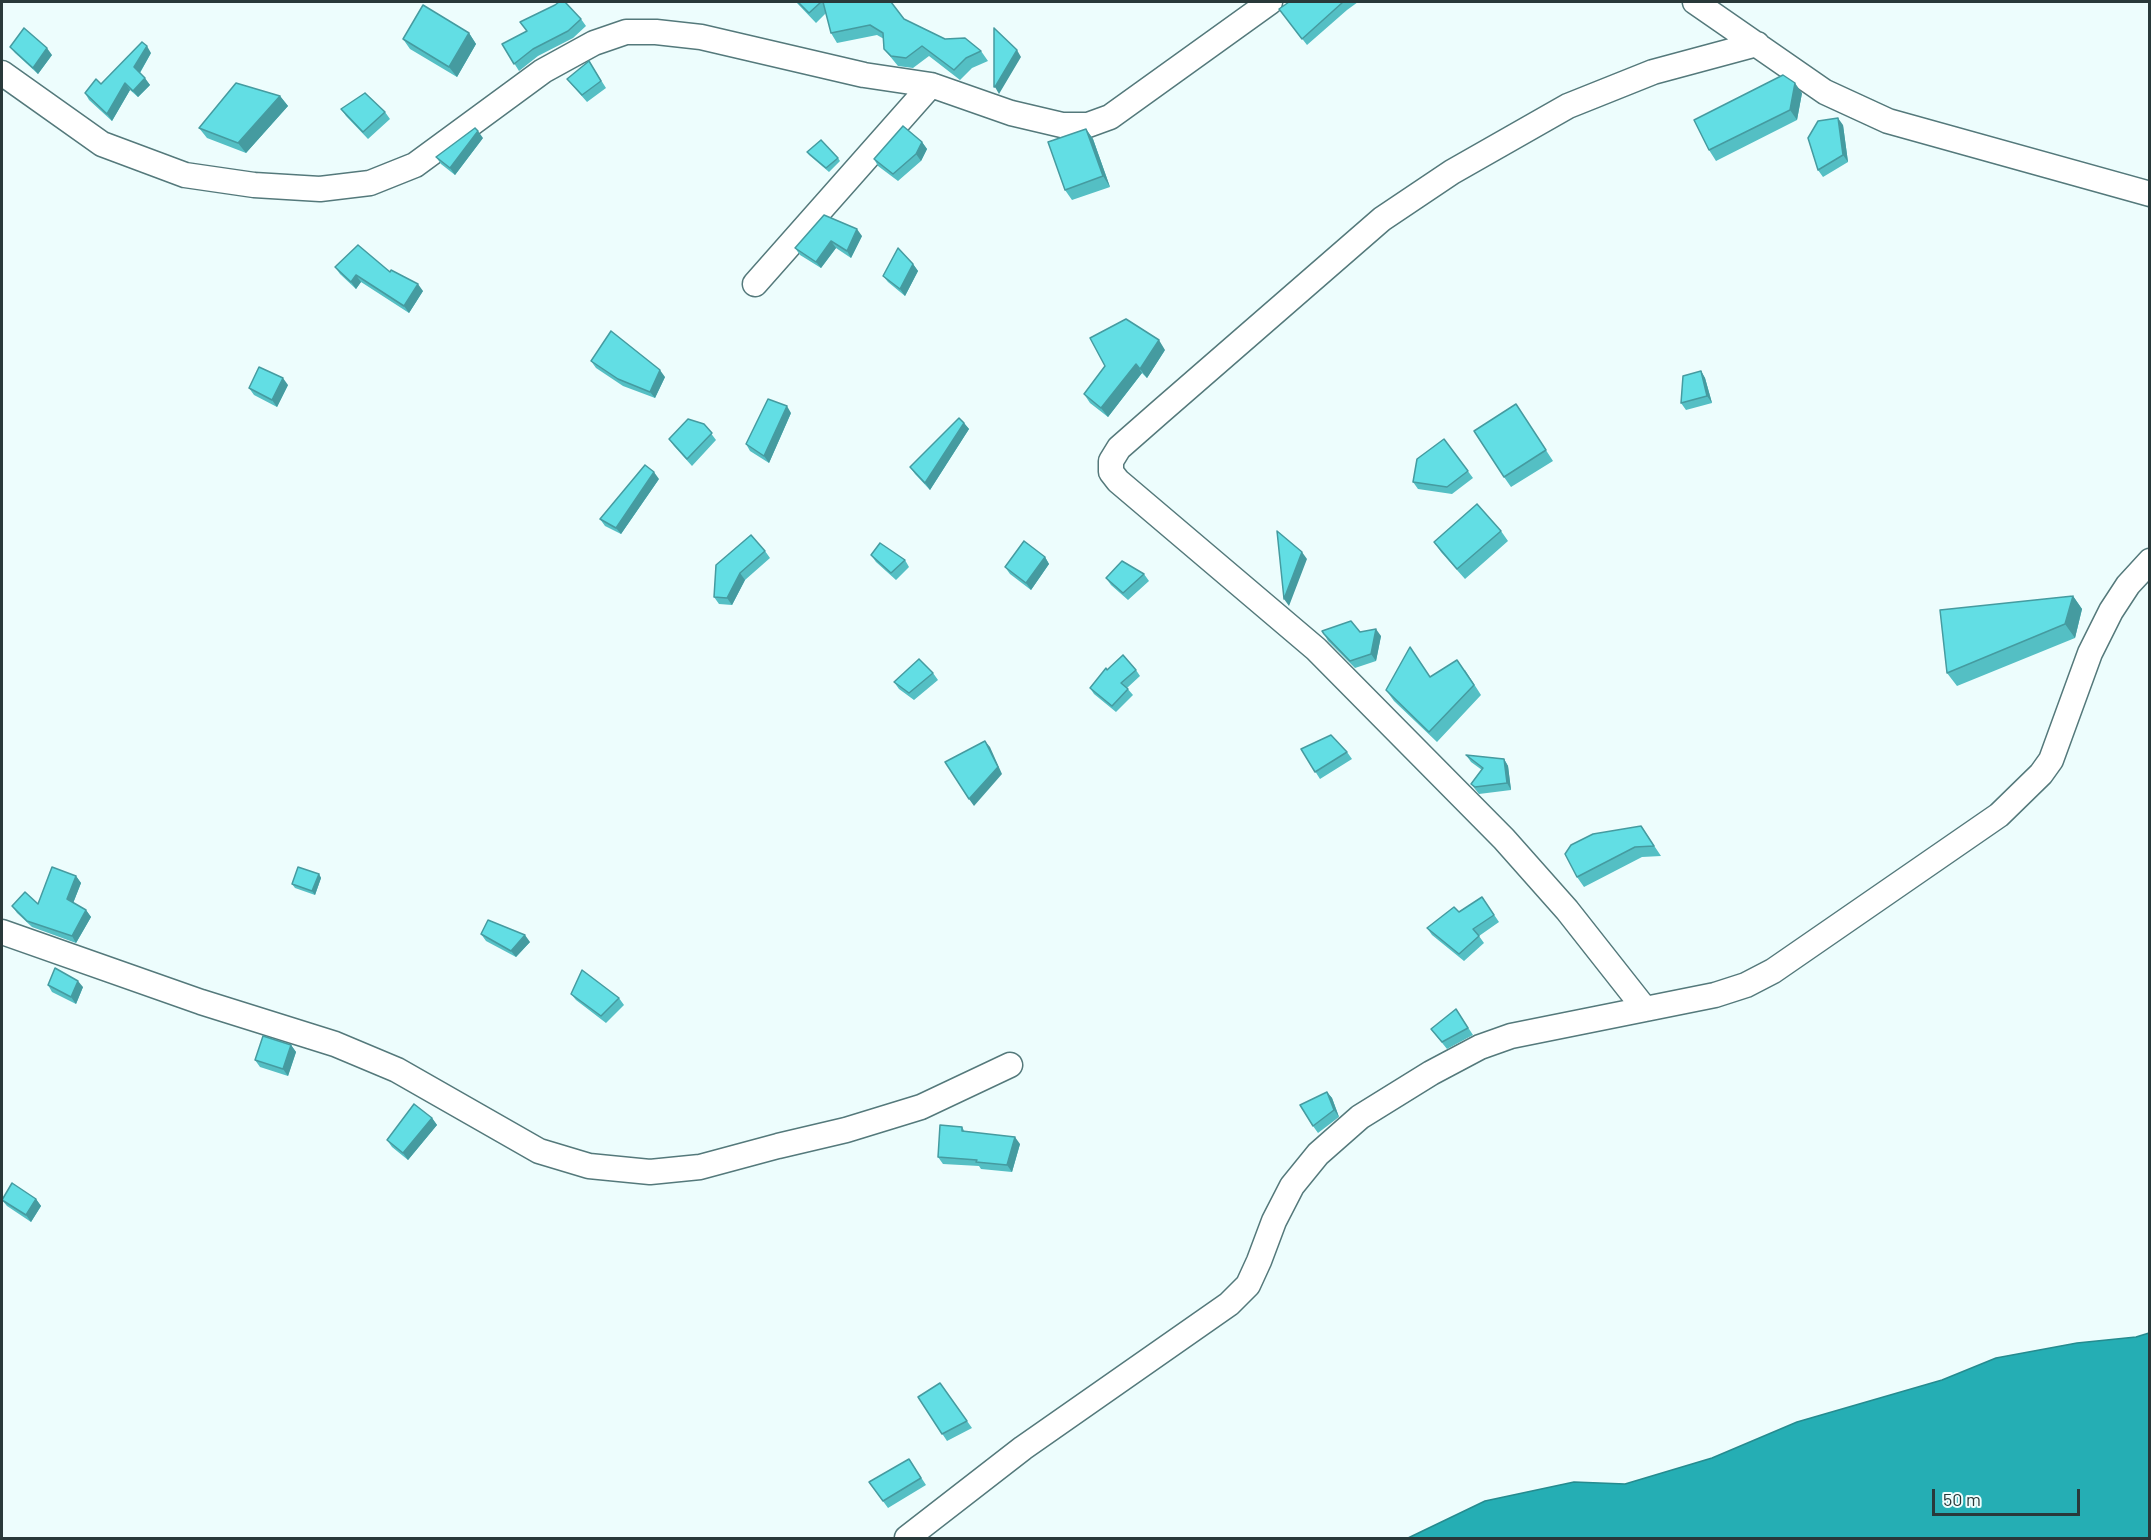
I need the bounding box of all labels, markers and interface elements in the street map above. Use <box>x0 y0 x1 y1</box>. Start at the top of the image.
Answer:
scale bar <box>1935 1477 2084 1515</box>
text: 50 m <box>1943 1488 1981 1510</box>

